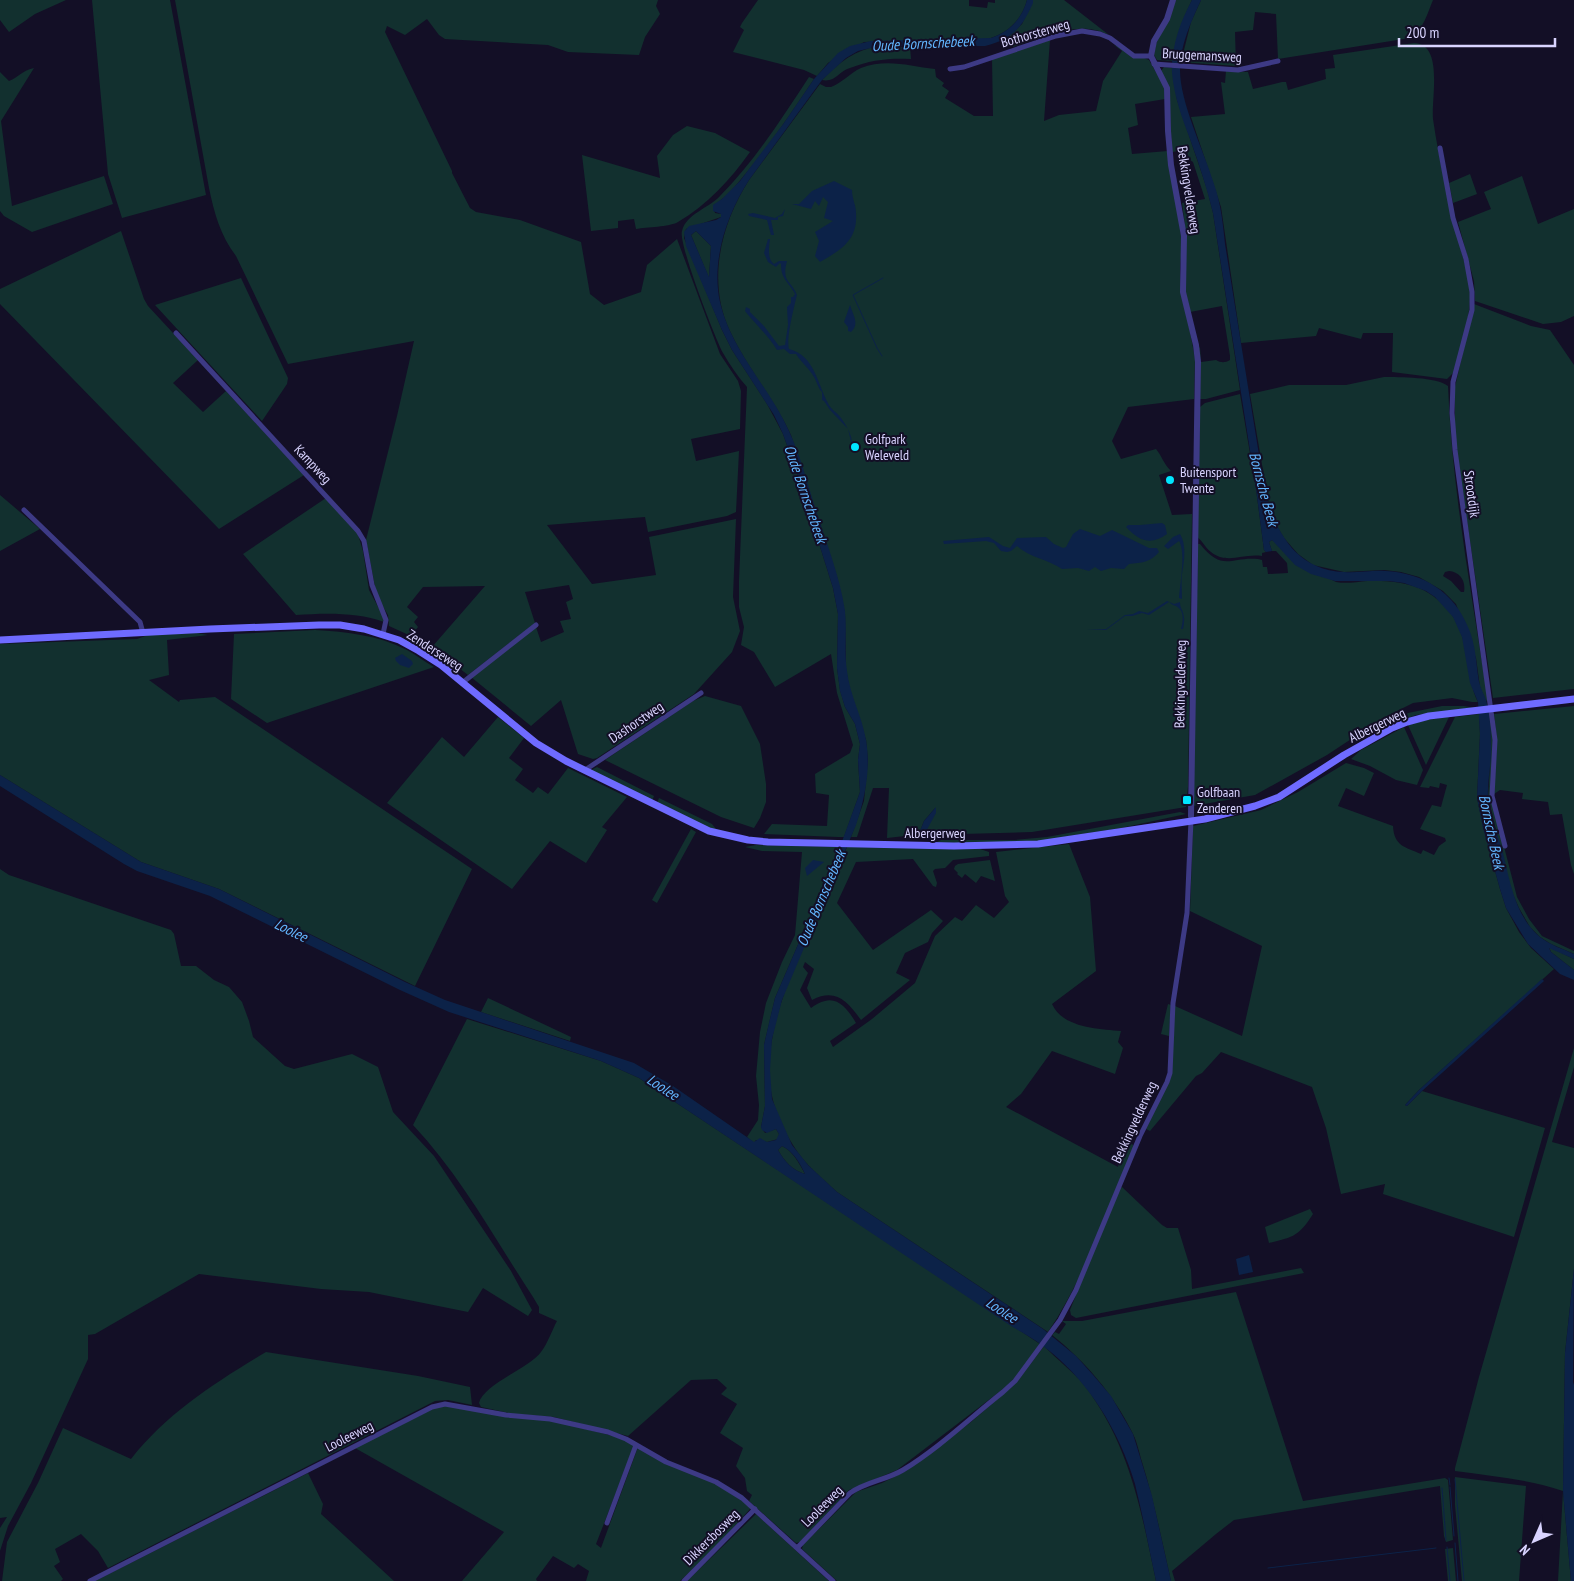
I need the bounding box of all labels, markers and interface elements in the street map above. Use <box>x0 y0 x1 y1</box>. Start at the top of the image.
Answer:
street label: Bothorsterweg <box>999 15 1071 51</box>
scale bar <box>1399 15 1555 47</box>
text: 200 m <box>1406 23 1439 42</box>
water label: Oude Bornschebeek <box>871 31 977 55</box>
street label: Bruggemansweg <box>1162 44 1242 66</box>
street label: Bekkingvelderweg <box>1173 145 1205 235</box>
place label: Golfpark Weleveld <box>865 430 909 464</box>
street label: Kampweg <box>290 441 336 487</box>
marker: Golfpark Weleveld <box>849 441 861 453</box>
water label: Oude Bornschebeek <box>780 442 832 548</box>
water label: Bornsche Beek <box>1245 450 1284 530</box>
place label: Buitensport Twente <box>1180 463 1236 497</box>
street label: Strootdijk <box>1460 469 1484 519</box>
marker: Buitensport Twente <box>1164 474 1176 486</box>
street label: Zenderseweg <box>403 625 467 675</box>
street label: Bekkingvelderweg <box>1170 640 1190 728</box>
street label: Dashorstweg <box>605 697 667 747</box>
street label: Albergerweg <box>1346 704 1408 746</box>
place label: Golfbaan Zenderen <box>1197 783 1242 817</box>
water label: Bornsche Beek <box>1475 793 1510 873</box>
marker: Golfbaan Zenderen <box>1181 794 1193 806</box>
street label: Albergerweg <box>904 824 966 842</box>
water label: Oude Bornschebeek <box>792 845 851 949</box>
water label: Loolee <box>271 914 311 946</box>
water label: Loolee <box>643 1070 683 1105</box>
street label: Bekkingvelderweg <box>1107 1078 1161 1166</box>
water label: Loolee <box>982 1293 1022 1328</box>
street label: Looleeweg <box>322 1416 376 1456</box>
street label: Looleeweg <box>797 1481 847 1531</box>
street label: Dikkersbosweg <box>679 1505 743 1569</box>
north arrow <box>1509 1516 1559 1566</box>
text: N <box>1516 1541 1534 1559</box>

